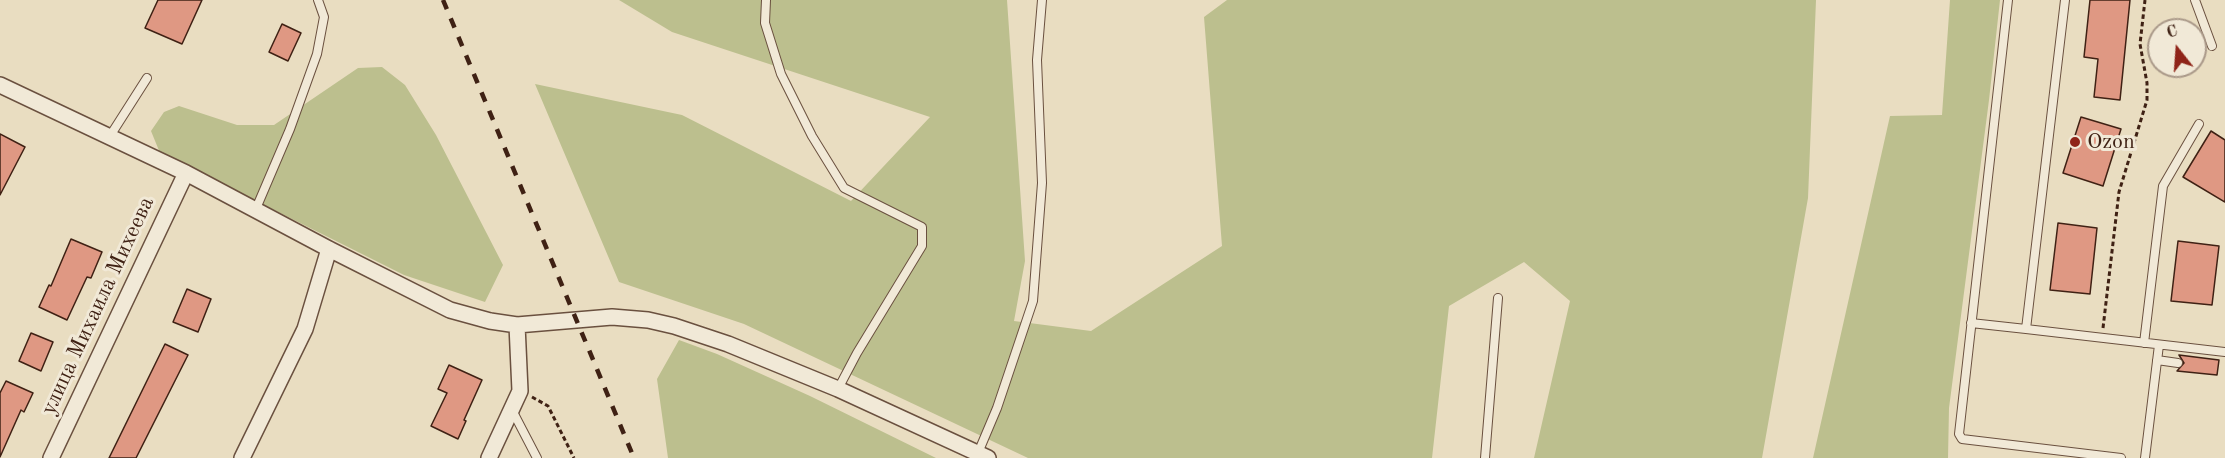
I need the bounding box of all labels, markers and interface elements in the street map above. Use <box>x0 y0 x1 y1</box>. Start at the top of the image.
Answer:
north arrow <box>2147 18 2207 78</box>
text: С <box>2165 24 2180 42</box>
place label: Ozon <box>2087 129 2135 155</box>
marker: Ozon <box>2068 135 2082 149</box>
street label: улица Михаила Михеева <box>36 193 160 419</box>

